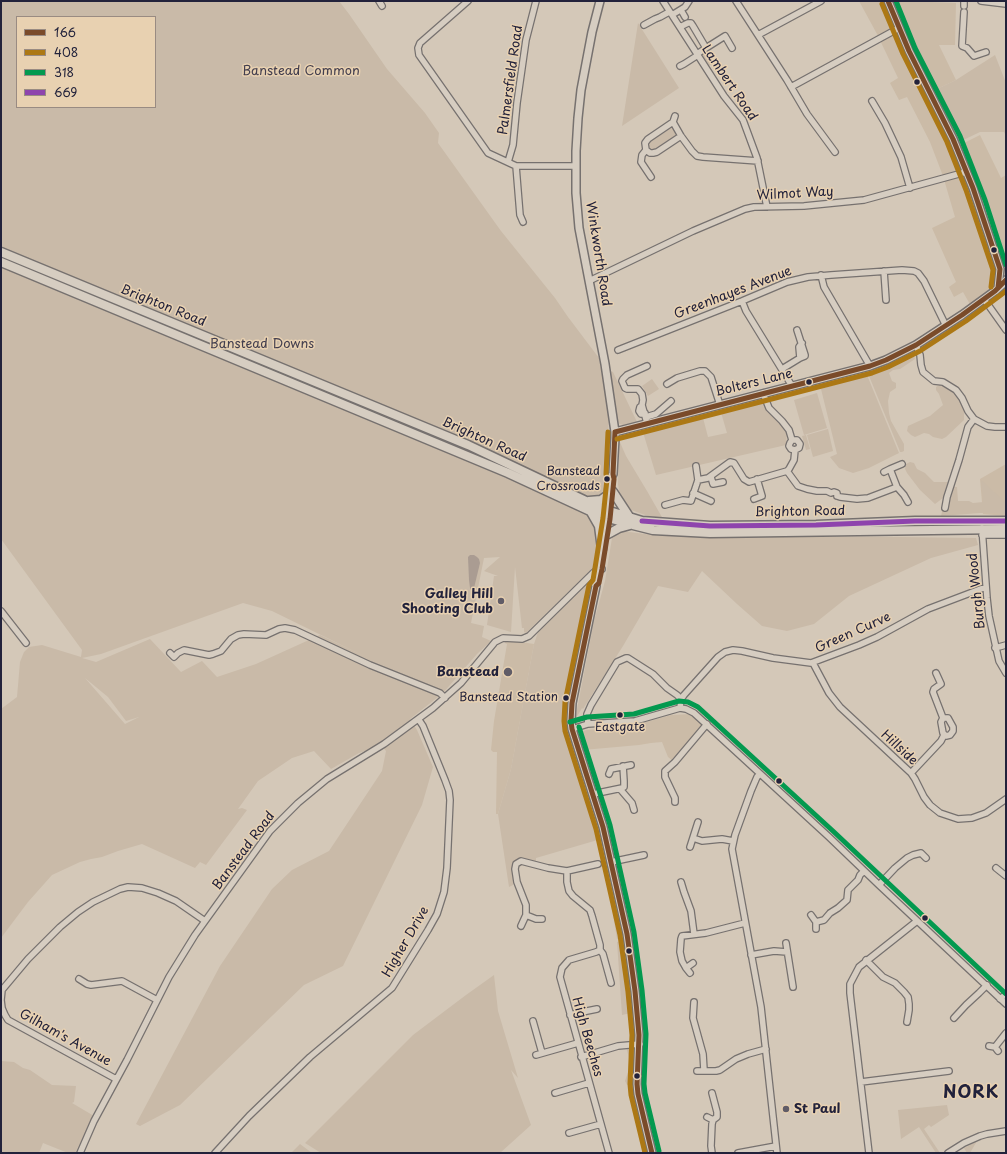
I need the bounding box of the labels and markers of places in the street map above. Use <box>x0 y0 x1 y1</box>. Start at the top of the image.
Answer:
unlabelled marker <box>912 77 922 87</box>
unlabelled marker <box>989 245 999 255</box>
unlabelled marker <box>804 377 814 387</box>
place label: Banstead Crossroads <box>536 465 600 493</box>
marker: Banstead Crossroads <box>602 474 612 484</box>
place label: Galley Hill Shooting Club <box>401 586 493 617</box>
marker: Galley Hill Shooting Club <box>496 596 506 606</box>
place label: Banstead <box>437 664 499 680</box>
marker: Banstead <box>502 666 514 678</box>
place label: Banstead Station <box>459 691 558 705</box>
marker: Banstead Station <box>561 693 571 703</box>
marker: Eastgate <box>615 710 625 720</box>
place label: Eastgate <box>595 721 645 735</box>
unlabelled marker <box>774 776 784 786</box>
unlabelled marker <box>920 913 930 923</box>
unlabelled marker <box>624 946 634 956</box>
unlabelled marker <box>632 1071 642 1081</box>
place label: St Paul <box>794 1101 840 1117</box>
marker: St Paul <box>781 1104 791 1114</box>

